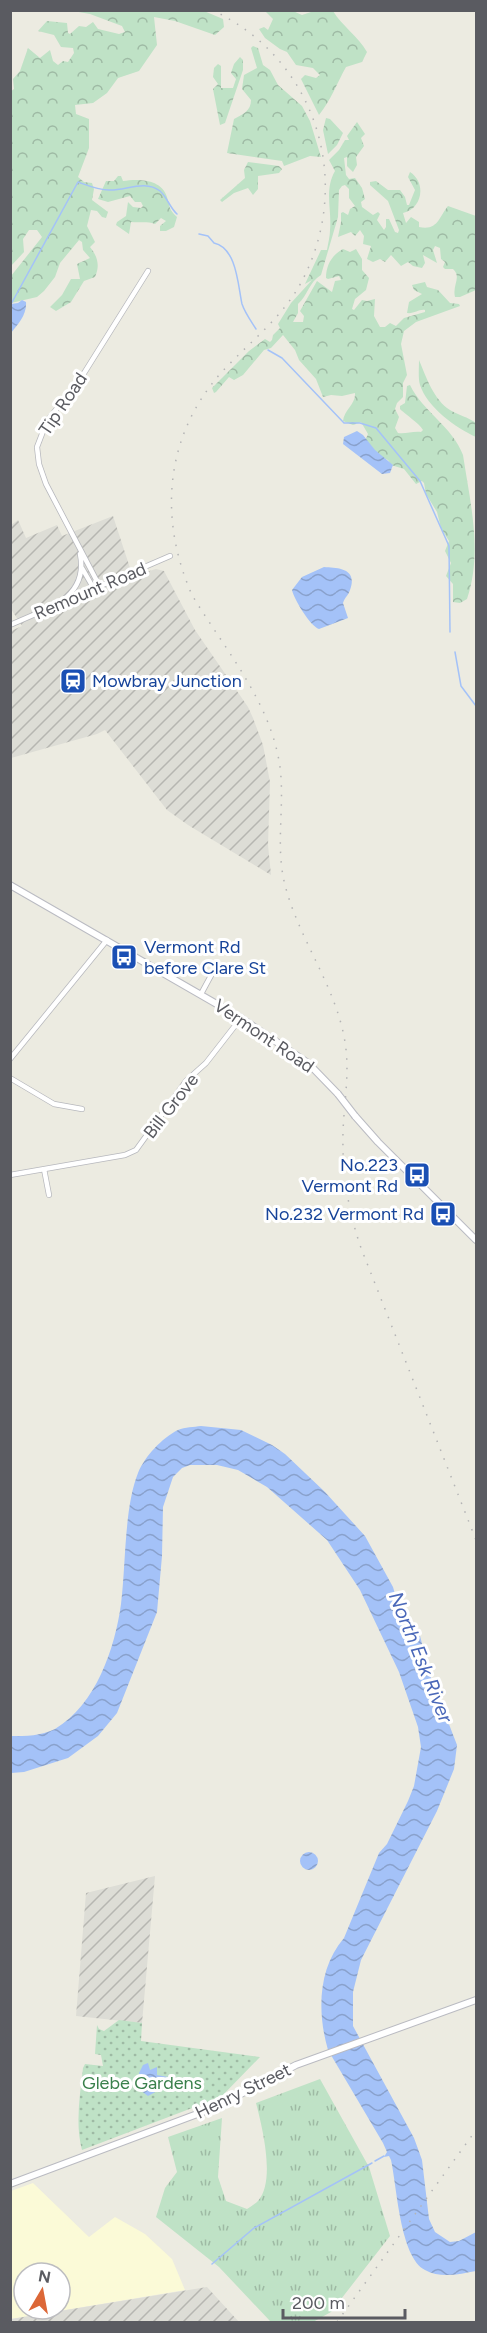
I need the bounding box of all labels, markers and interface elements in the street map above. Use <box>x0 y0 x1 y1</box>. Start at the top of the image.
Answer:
street label: Tip Road <box>34 369 92 439</box>
street label: Remount Road <box>31 558 149 624</box>
station icon: Mowbray Junction <box>58 666 88 696</box>
place label: Mowbray Junction <box>92 670 242 692</box>
place label: Vermont Rd before Clare St <box>144 936 266 979</box>
bus stop icon: Vermont Rd before Clare St <box>109 942 139 972</box>
street label: Vermont Road <box>210 994 318 1078</box>
street label: Bill Grove <box>139 1069 203 1143</box>
place label: No.223 Vermont Rd <box>301 1154 398 1197</box>
bus stop icon: No.223 Vermont Rd <box>402 1160 432 1190</box>
bus stop icon: No.232 Vermont Rd <box>428 1199 458 1229</box>
place label: No.232 Vermont Rd <box>265 1203 424 1225</box>
water label: North Esk River <box>384 1588 459 1727</box>
street label: Henry Street <box>192 2058 295 2124</box>
park label: Glebe Gardens <box>82 2072 202 2094</box>
north arrow <box>12 2261 72 2321</box>
text: N <box>37 2266 52 2287</box>
scale bar <box>283 2282 404 2320</box>
text: 200 m <box>292 2292 345 2314</box>

